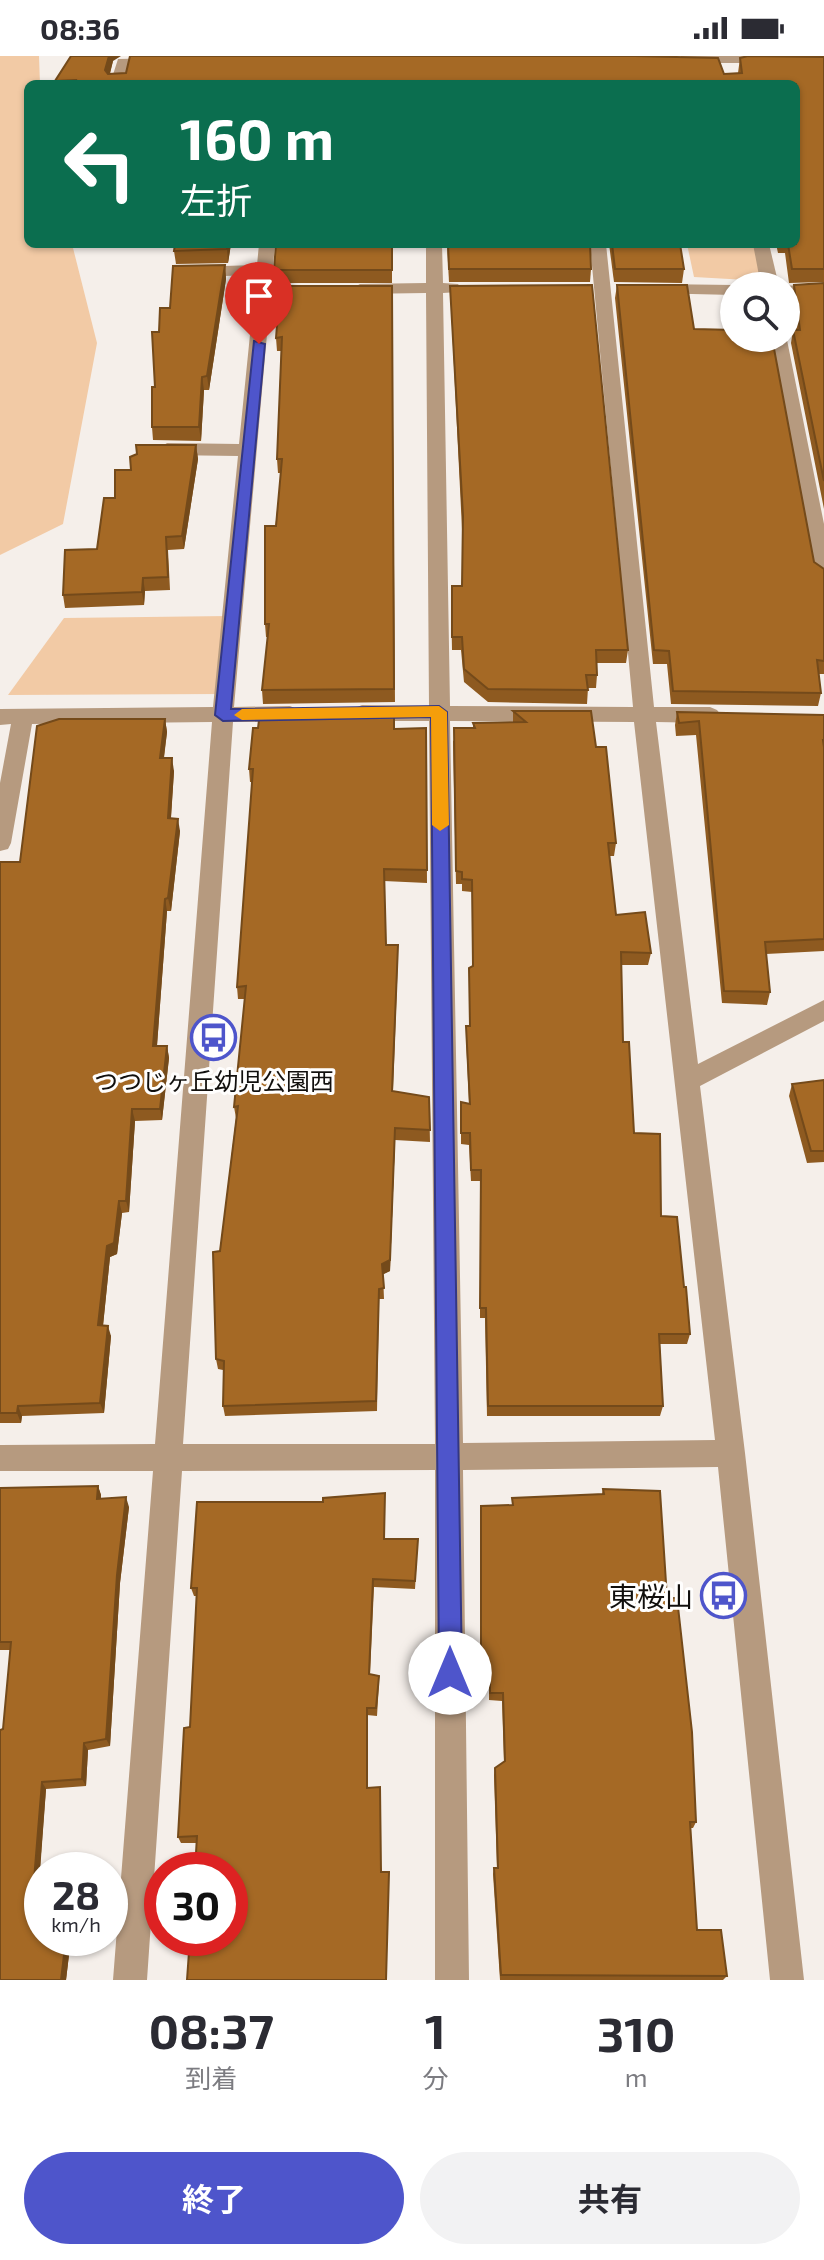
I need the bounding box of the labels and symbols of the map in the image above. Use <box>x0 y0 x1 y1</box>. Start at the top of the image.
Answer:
pin <box>225 262 293 344</box>
bus stop icon: つつじヶ丘幼児公園西 <box>190 1014 238 1062</box>
place label: つつじヶ丘幼児公園西 <box>94 1066 334 1095</box>
bus stop icon: 東桜山 <box>700 1572 748 1620</box>
place label: 東桜山 <box>609 1579 693 1613</box>
position arrow <box>408 1631 492 1715</box>
speed limit sign: 30 <box>144 1852 248 1956</box>

